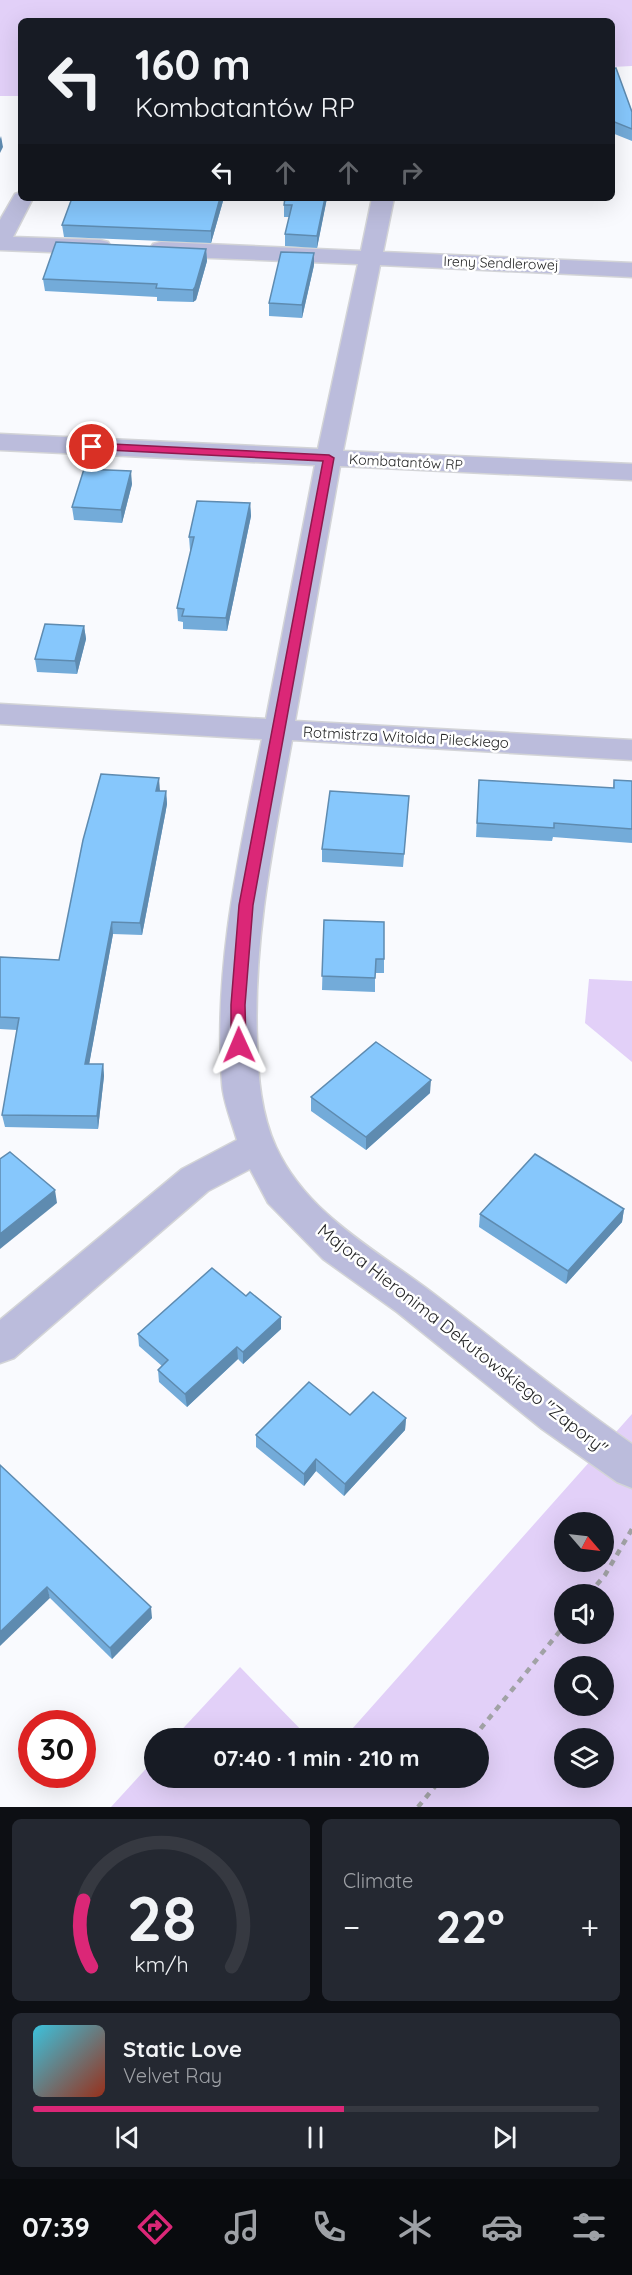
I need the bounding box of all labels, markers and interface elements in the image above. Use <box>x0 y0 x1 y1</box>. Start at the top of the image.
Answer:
text: 160 m <box>135 38 251 91</box>
icon: left <box>36 42 114 120</box>
text: Kombatantów RP <box>135 90 355 124</box>
icon: left <box>206 156 239 189</box>
icon: ahead <box>269 156 302 189</box>
icon: ahead <box>332 156 365 189</box>
icon: right <box>395 156 428 189</box>
street label: Ireny Sendlerowej <box>443 252 559 274</box>
pin <box>66 421 117 472</box>
icon: arrive <box>75 430 108 463</box>
street label: Kombatantów RP <box>349 450 463 474</box>
street label: Rotmistrza Witolda Pileckiego <box>303 722 509 752</box>
position arrow <box>207 1013 271 1077</box>
street label: Majora Hieronima Dekutowskiego "Zapory" <box>313 1218 613 1460</box>
north arrow <box>554 1512 614 1572</box>
map controls <box>554 1512 614 1788</box>
button: sound <box>554 1584 614 1644</box>
button: search <box>554 1656 614 1716</box>
speed limit sign: 30 <box>18 1710 96 1788</box>
button: layers <box>554 1728 614 1788</box>
text: 07:40 · 1 min · 210 m <box>214 1744 419 1772</box>
text: Climate <box>343 1868 413 1893</box>
text: 28 <box>126 1879 196 1957</box>
text: 22° <box>436 1898 505 1954</box>
text: − <box>343 1906 360 1947</box>
text: + <box>580 1906 599 1947</box>
text: km/h <box>134 1951 188 1977</box>
text: Static Love <box>123 2035 242 2063</box>
text: Velvet Ray <box>123 2063 222 2088</box>
icon: previous <box>111 2121 144 2154</box>
icon: pause <box>299 2121 332 2154</box>
icon: next <box>488 2121 521 2154</box>
icon: directions <box>134 2206 176 2248</box>
icon: music <box>221 2206 263 2248</box>
icon: phone <box>308 2206 350 2248</box>
icon: climate <box>394 2206 436 2248</box>
icon: car <box>481 2206 523 2248</box>
icon: filters <box>568 2206 610 2248</box>
text: 07:39 <box>22 2210 90 2244</box>

